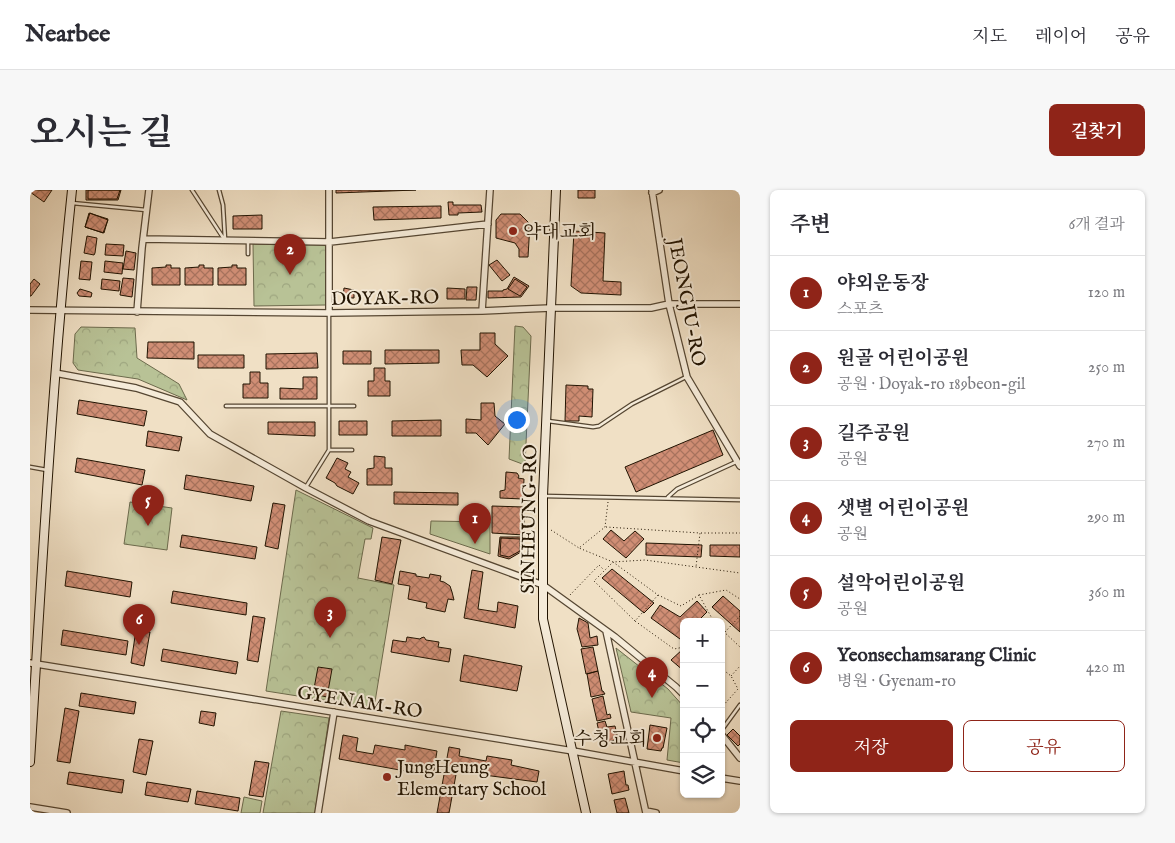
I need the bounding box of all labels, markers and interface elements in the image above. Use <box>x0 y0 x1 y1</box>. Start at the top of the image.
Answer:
text: Nearbee <box>25 19 110 50</box>
text: 지도 <box>972 26 1007 49</box>
text: 레이어 <box>1035 26 1087 49</box>
text: 공유 <box>1115 26 1150 49</box>
button: 길찾기 <box>1049 104 1145 156</box>
text: 오시는 길 <box>30 112 173 157</box>
text: 주변 <box>790 212 831 239</box>
text: 6개 결과 <box>1068 215 1125 235</box>
place label: 약대교회 <box>523 221 596 245</box>
marker: 약대교회 <box>507 225 519 237</box>
pin: 2 <box>274 234 306 275</box>
street label: JEONGJU-RO <box>661 234 710 369</box>
text: 야외운동장 <box>837 272 929 296</box>
text: 1 <box>803 283 809 303</box>
text: 120 m <box>1088 283 1125 303</box>
street label: DOYAK-RO <box>331 286 440 312</box>
text: 스포츠 <box>837 300 883 320</box>
text: 원골 어린이공원 <box>837 347 970 371</box>
text: 2 <box>802 358 810 378</box>
text: 250 m <box>1088 358 1125 378</box>
text: 공원 · Doyak-ro 189beon-gil <box>837 375 1025 395</box>
your location <box>504 407 530 433</box>
text: 길주공원 <box>837 422 910 446</box>
text: 3 <box>803 433 809 453</box>
text: 270 m <box>1086 433 1125 453</box>
street label: SINHEUNG-RO <box>517 444 543 594</box>
text: 공원 <box>837 450 868 470</box>
pin: 5 <box>132 485 164 526</box>
text: 샛별 어린이공원 <box>837 497 970 521</box>
pin: 1 <box>459 503 491 544</box>
text: 4 <box>802 508 810 528</box>
text: 290 m <box>1087 508 1125 528</box>
text: 공원 <box>837 525 868 545</box>
text: 설악어린이공원 <box>837 572 965 596</box>
text: 5 <box>803 583 809 603</box>
text: 360 m <box>1089 583 1125 603</box>
pin: 3 <box>314 597 346 638</box>
text: 공원 <box>837 600 868 620</box>
pin: 6 <box>123 604 155 645</box>
map controls <box>680 618 725 798</box>
button: + <box>680 618 725 663</box>
text: Yeonsechamsarang Clinic <box>837 644 1036 668</box>
pin: 4 <box>636 657 668 698</box>
text: 6 <box>803 658 809 678</box>
text: 420 m <box>1086 658 1125 678</box>
button: − <box>680 663 725 708</box>
text: 병원 · Gyenam-ro <box>837 672 956 692</box>
street label: GYENAM-RO <box>295 681 424 725</box>
button: locate <box>680 708 725 753</box>
button: 저장 <box>790 720 953 772</box>
button: 공유 <box>963 720 1125 772</box>
place label: 수청교회 <box>574 728 647 752</box>
marker: 수청교회 <box>651 732 663 744</box>
button: layers <box>680 753 725 798</box>
place label: JungHeung Elementary School <box>395 756 547 802</box>
marker: JungHeung Elementary School <box>381 771 393 783</box>

